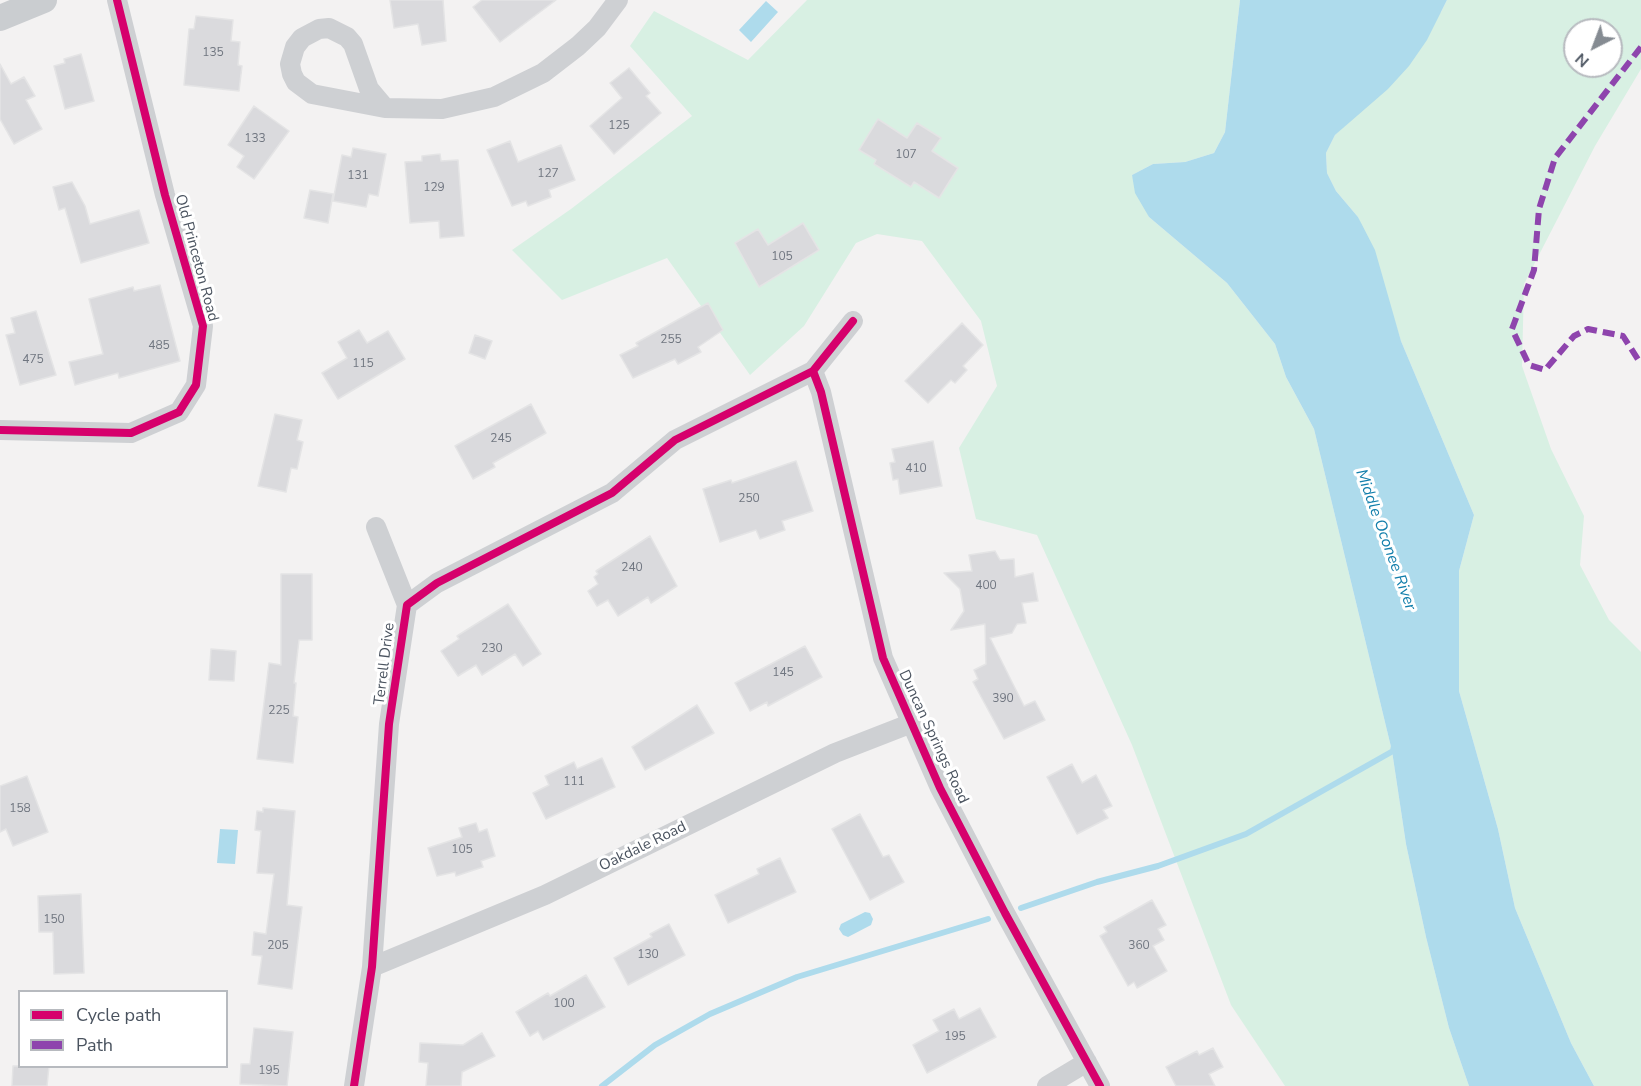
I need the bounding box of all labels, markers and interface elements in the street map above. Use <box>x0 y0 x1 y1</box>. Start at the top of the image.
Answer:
north arrow <box>1563 18 1623 78</box>
house number: 135 <box>202 46 224 60</box>
text: N <box>1570 48 1594 72</box>
house number: 125 <box>608 119 630 133</box>
house number: 133 <box>244 132 266 146</box>
house number: 107 <box>895 148 917 162</box>
house number: 127 <box>537 167 559 181</box>
house number: 131 <box>347 169 369 183</box>
house number: 129 <box>423 181 445 195</box>
street label: Old Princeton Road <box>170 193 222 323</box>
house number: 105 <box>771 250 793 264</box>
house number: 255 <box>660 333 682 347</box>
house number: 485 <box>148 339 170 353</box>
house number: 475 <box>22 353 44 367</box>
house number: 115 <box>352 357 374 371</box>
house number: 245 <box>490 432 512 446</box>
house number: 410 <box>905 462 927 476</box>
water label: Middle Oconee River <box>1351 467 1419 613</box>
house number: 250 <box>738 492 760 506</box>
house number: 240 <box>621 561 643 575</box>
house number: 400 <box>975 579 997 593</box>
street label: Terrell Drive <box>371 622 399 706</box>
house number: 230 <box>481 642 503 656</box>
house number: 145 <box>772 666 794 680</box>
street label: Duncan Springs Road <box>894 667 972 807</box>
house number: 390 <box>992 692 1014 706</box>
house number: 225 <box>268 704 290 718</box>
house number: 111 <box>563 775 585 789</box>
house number: 158 <box>9 802 31 816</box>
street label: Oakdale Road <box>597 818 689 876</box>
house number: 105 <box>451 843 473 857</box>
house number: 150 <box>43 913 65 927</box>
house number: 205 <box>267 939 289 953</box>
house number: 360 <box>1128 939 1150 953</box>
house number: 130 <box>637 948 659 962</box>
legend <box>18 990 228 1068</box>
house number: 100 <box>553 997 575 1011</box>
text: Cycle path <box>76 1003 161 1027</box>
house number: 195 <box>944 1030 966 1044</box>
text: Path <box>76 1033 113 1057</box>
house number: 195 <box>258 1064 280 1078</box>

